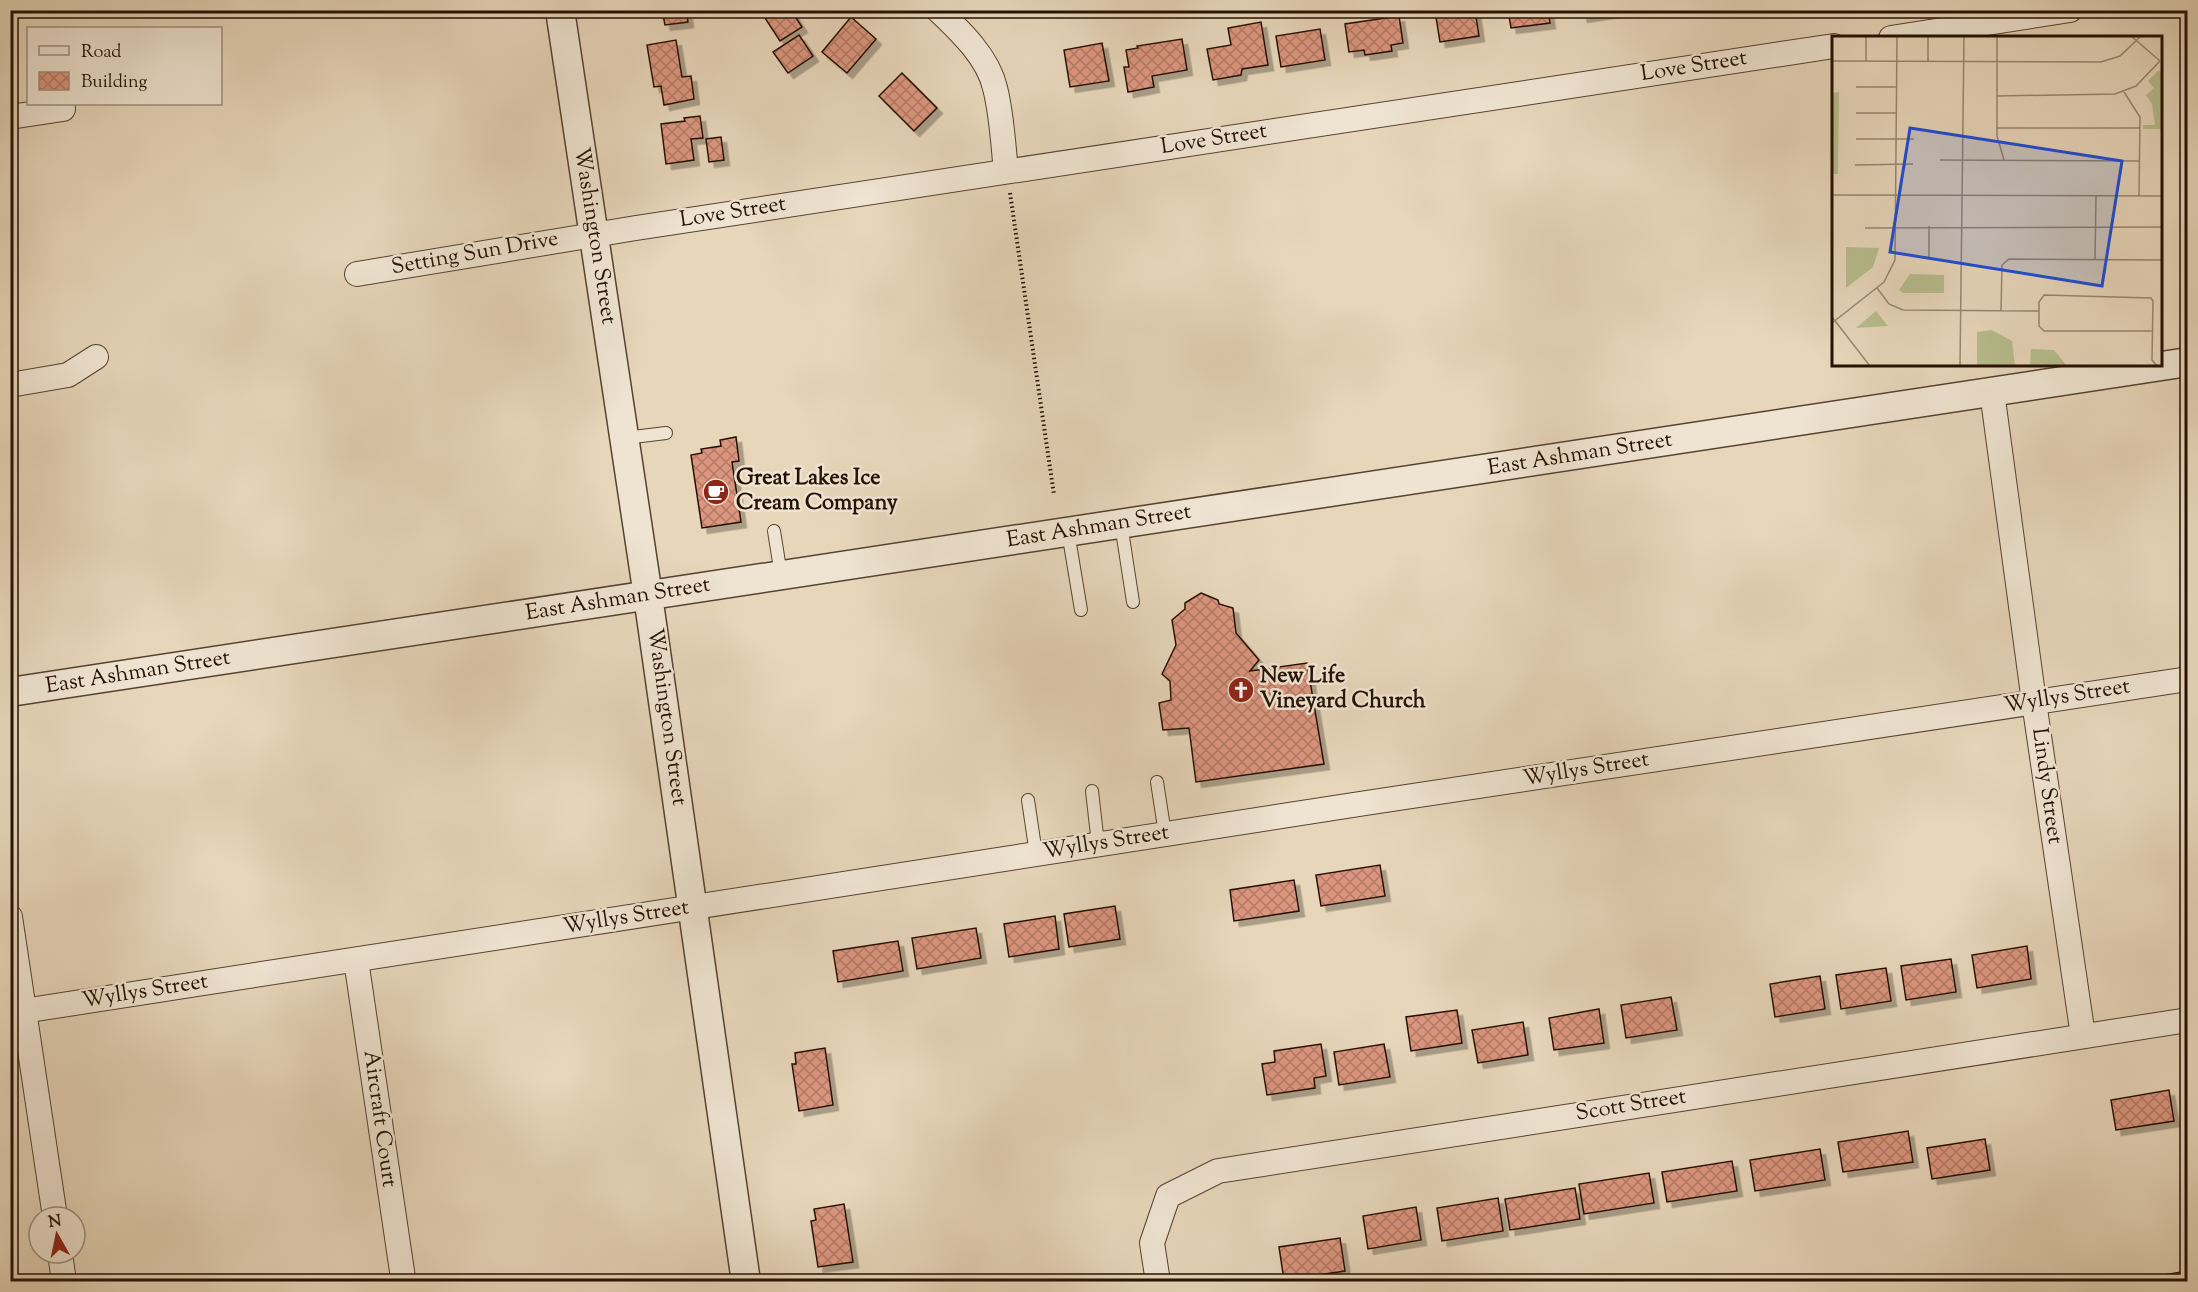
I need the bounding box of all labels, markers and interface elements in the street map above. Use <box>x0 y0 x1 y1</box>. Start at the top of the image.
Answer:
legend <box>27 27 222 105</box>
inset map <box>1832 36 2162 366</box>
text: Road <box>81 40 121 66</box>
street label: Love Street <box>1639 43 1750 91</box>
text: Building <box>81 70 147 96</box>
street label: Love Street <box>1159 116 1270 164</box>
street label: Washington Street <box>564 145 624 327</box>
street label: Love Street <box>678 189 789 237</box>
street label: Setting Sun Drive <box>389 224 561 284</box>
street label: East Ashman Street <box>1485 425 1675 485</box>
place label: Great Lakes Ice Cream Company <box>736 463 898 520</box>
cafe icon: Great Lakes Ice Cream Company <box>701 477 731 507</box>
street label: East Ashman Street <box>1004 497 1194 557</box>
street label: East Ashman Street <box>523 570 713 630</box>
street label: Washington Street <box>638 626 694 808</box>
street label: East Ashman Street <box>43 643 233 703</box>
place label: New Life Vineyard Church <box>1260 661 1426 718</box>
street label: Wyllys Street <box>2002 671 2133 723</box>
church icon: New Life Vineyard Church <box>1226 675 1256 705</box>
street label: Lindy Street <box>2022 726 2070 847</box>
street label: Wyllys Street <box>1521 744 1652 796</box>
street label: Wyllys Street <box>1041 817 1172 869</box>
street label: Wyllys Street <box>561 892 692 944</box>
street label: Wyllys Street <box>80 966 211 1018</box>
street label: Aircraft Court <box>354 1048 405 1190</box>
street label: Scott Street <box>1573 1081 1689 1131</box>
north arrow <box>27 1205 87 1265</box>
text: N <box>47 1210 63 1235</box>

